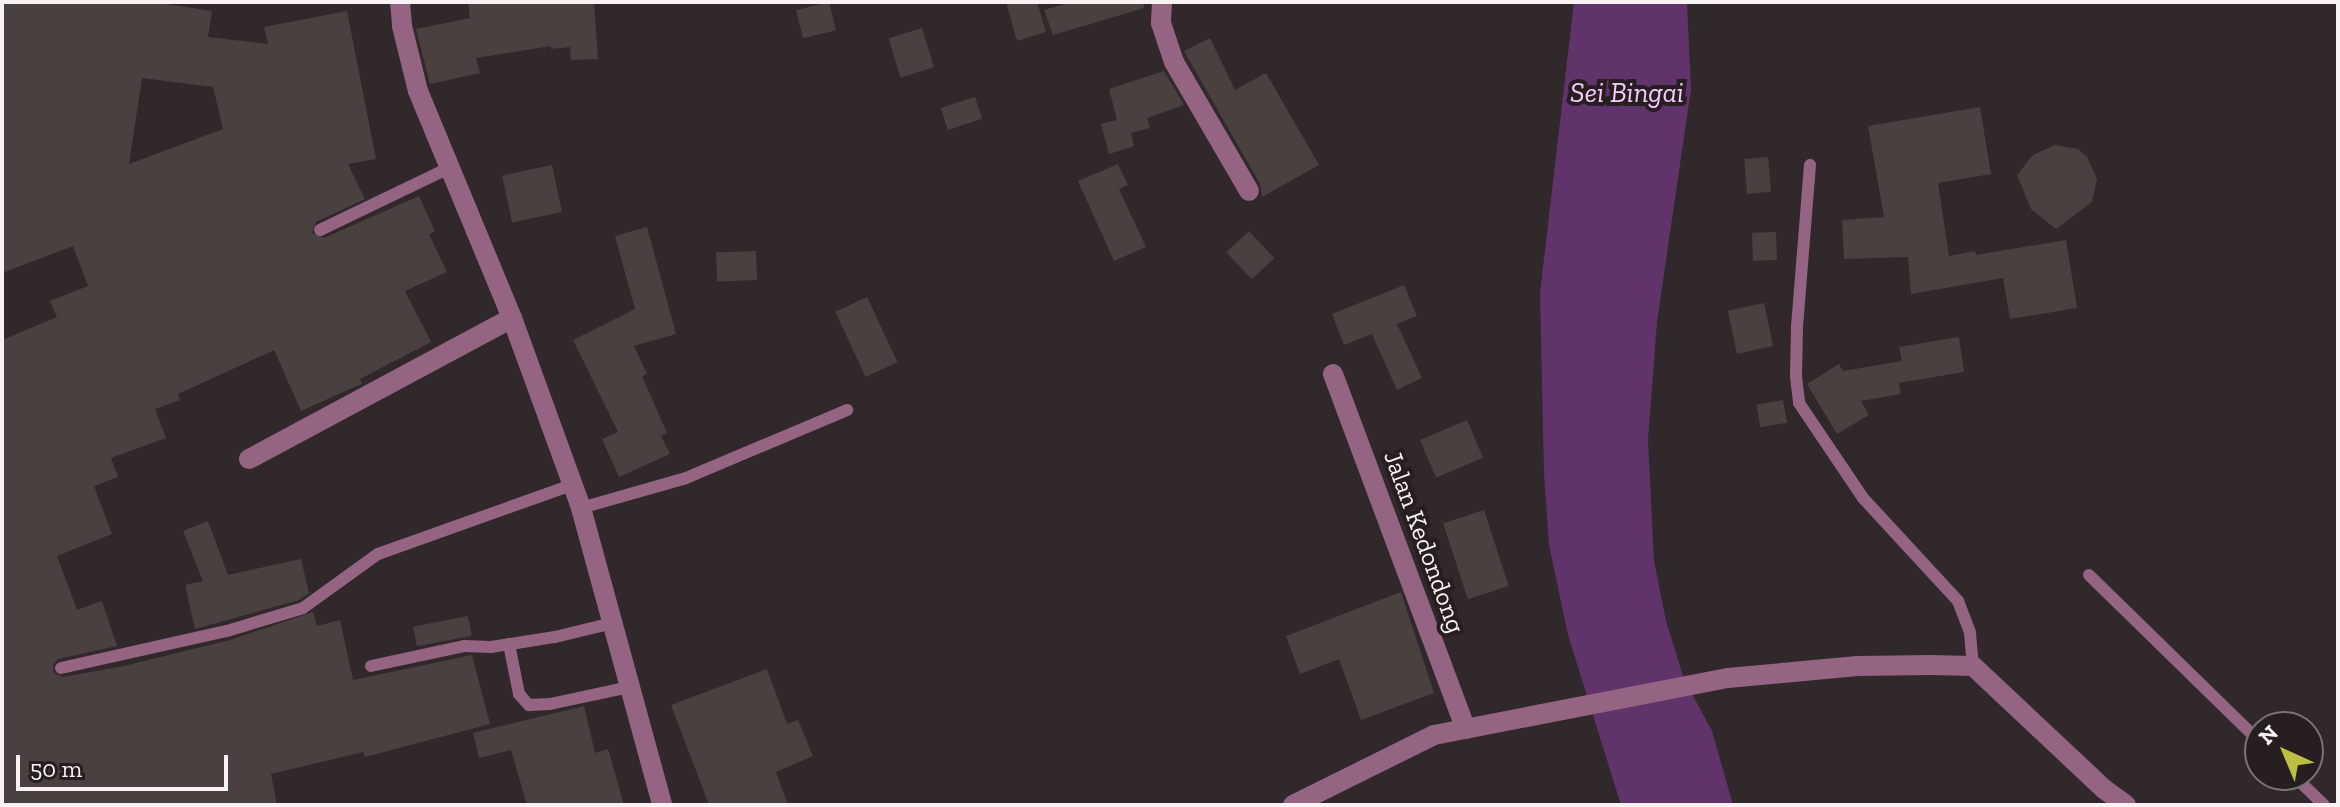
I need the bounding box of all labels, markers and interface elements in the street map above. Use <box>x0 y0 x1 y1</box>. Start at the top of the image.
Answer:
water label: Sei Bingai <box>1570 76 1684 110</box>
street label: Jalan Kedondong <box>1377 447 1471 637</box>
north arrow <box>2244 711 2324 791</box>
text: N <box>2253 719 2284 750</box>
scale bar <box>20 739 232 789</box>
text: 50 m <box>30 754 82 783</box>

